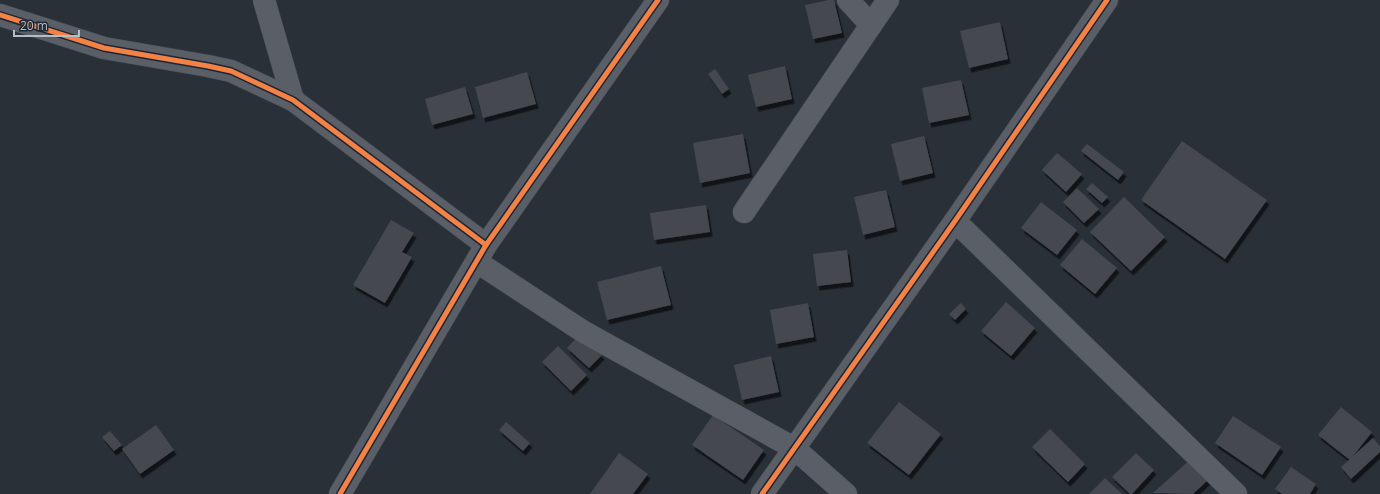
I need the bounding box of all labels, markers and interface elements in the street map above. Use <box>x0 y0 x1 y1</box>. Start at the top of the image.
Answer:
scale bar <box>14 12 79 38</box>
text: 20 m <box>20 17 48 34</box>

